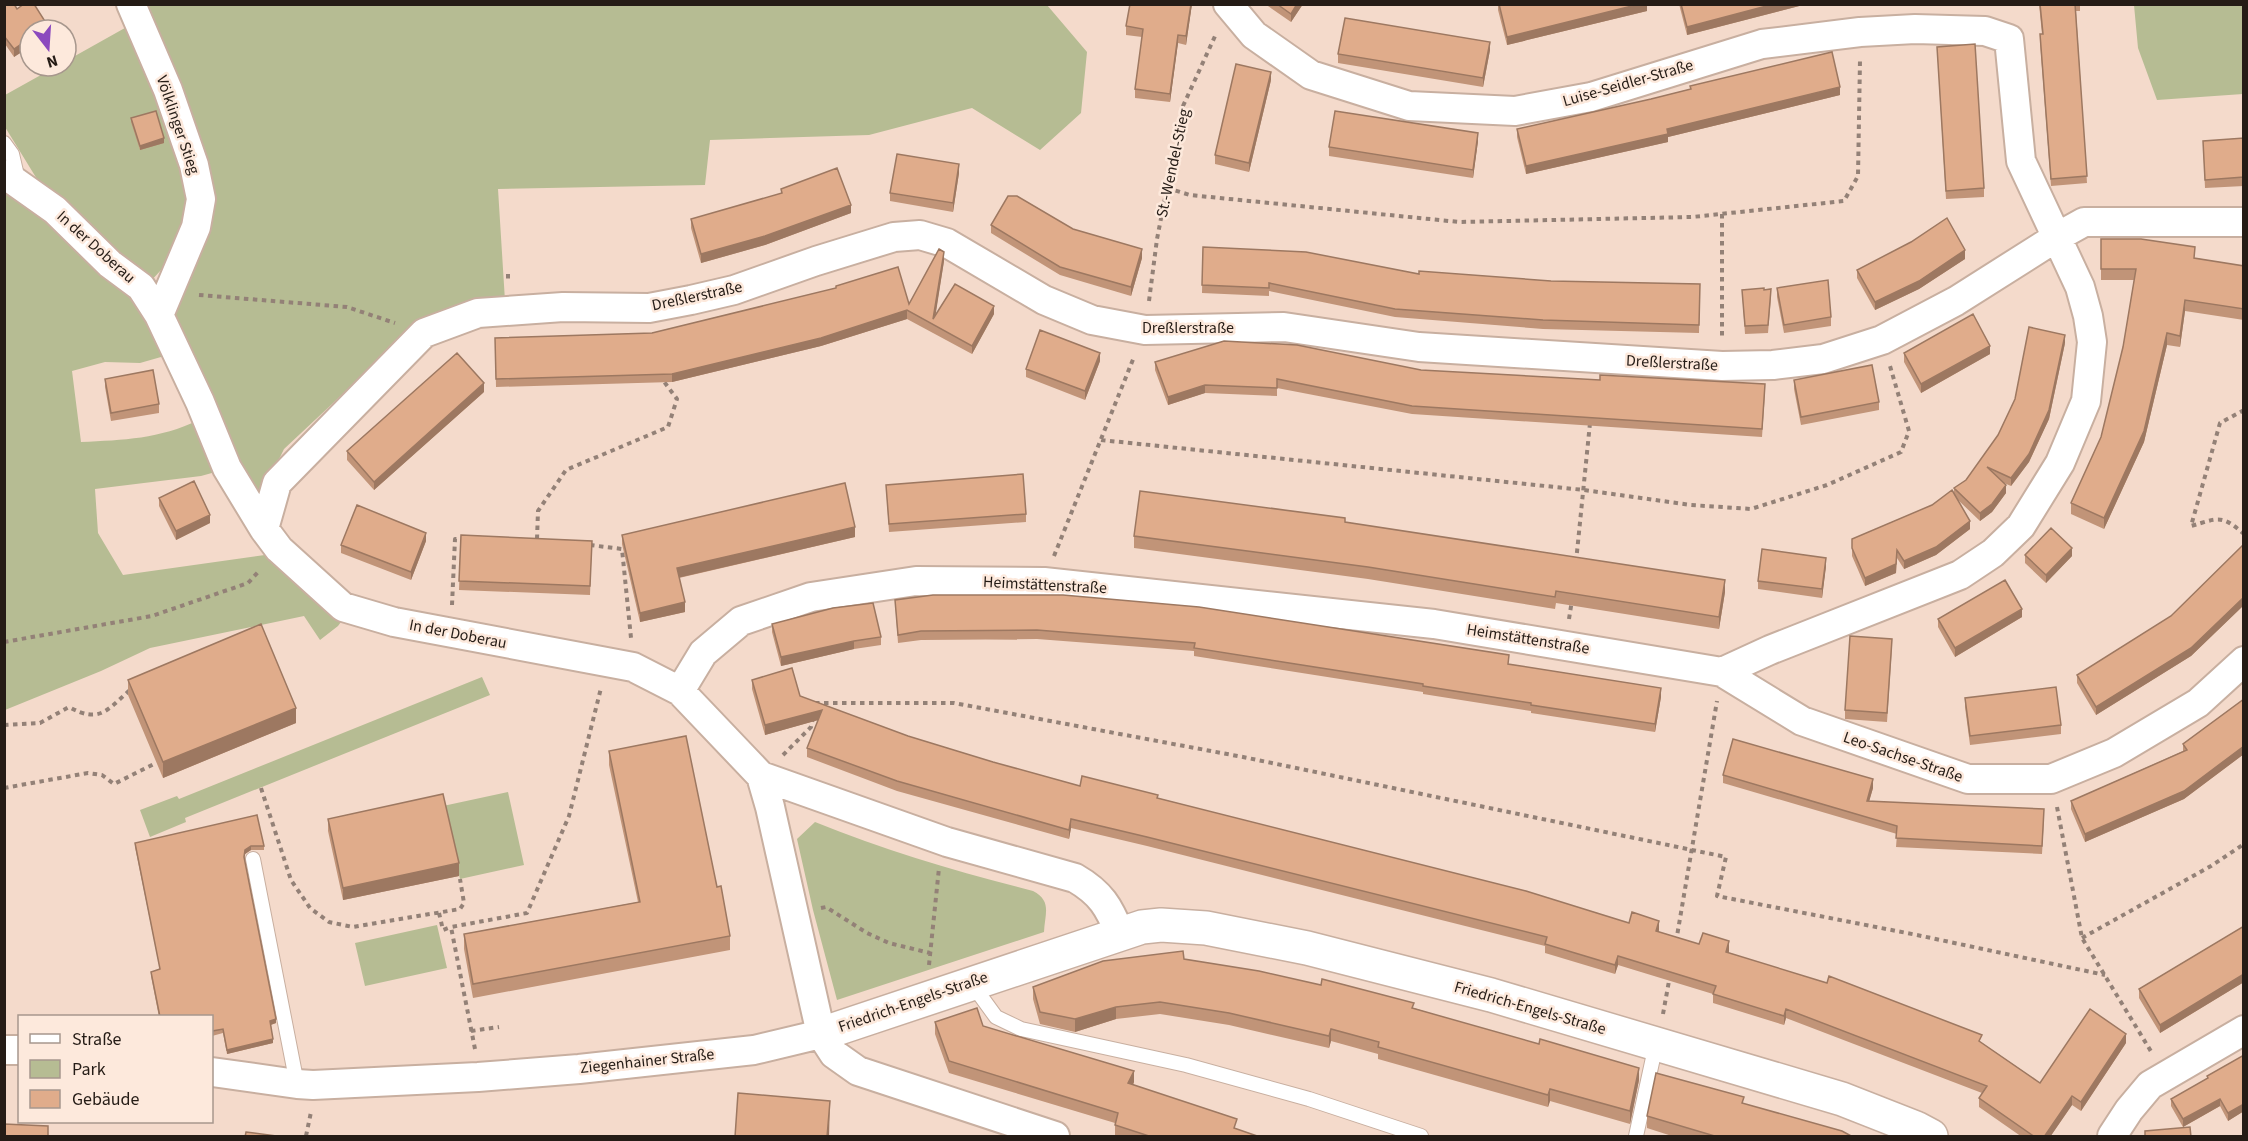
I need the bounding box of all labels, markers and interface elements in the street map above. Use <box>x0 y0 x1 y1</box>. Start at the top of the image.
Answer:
north arrow <box>18 18 78 78</box>
text: N <box>44 49 60 73</box>
street label: Luise-Seidler-Straße <box>1560 54 1696 112</box>
street label: Völklinger Stieg <box>151 73 205 177</box>
street label: St.-Wendel-Stieg <box>1151 107 1195 219</box>
street label: In der Doberau <box>52 206 140 288</box>
street label: Dreßlerstraße <box>650 276 744 316</box>
street label: Dreßlerstraße <box>1142 317 1234 339</box>
street label: Dreßlerstraße <box>1625 350 1719 376</box>
street label: Heimstättenstraße <box>983 571 1108 599</box>
street label: In der Doberau <box>407 614 509 654</box>
street label: Heimstättenstraße <box>1465 618 1591 660</box>
street label: Leo-Sachse-Straße <box>1840 726 1966 788</box>
street label: Friedrich-Engels-Straße <box>835 966 991 1038</box>
street label: Friedrich-Engels-Straße <box>1452 976 1609 1040</box>
legend <box>18 1015 213 1123</box>
text: Straße <box>72 1027 122 1052</box>
street label: Ziegenhainer Straße <box>579 1043 715 1079</box>
text: Park <box>72 1057 106 1082</box>
text: Gebäude <box>72 1087 140 1112</box>

